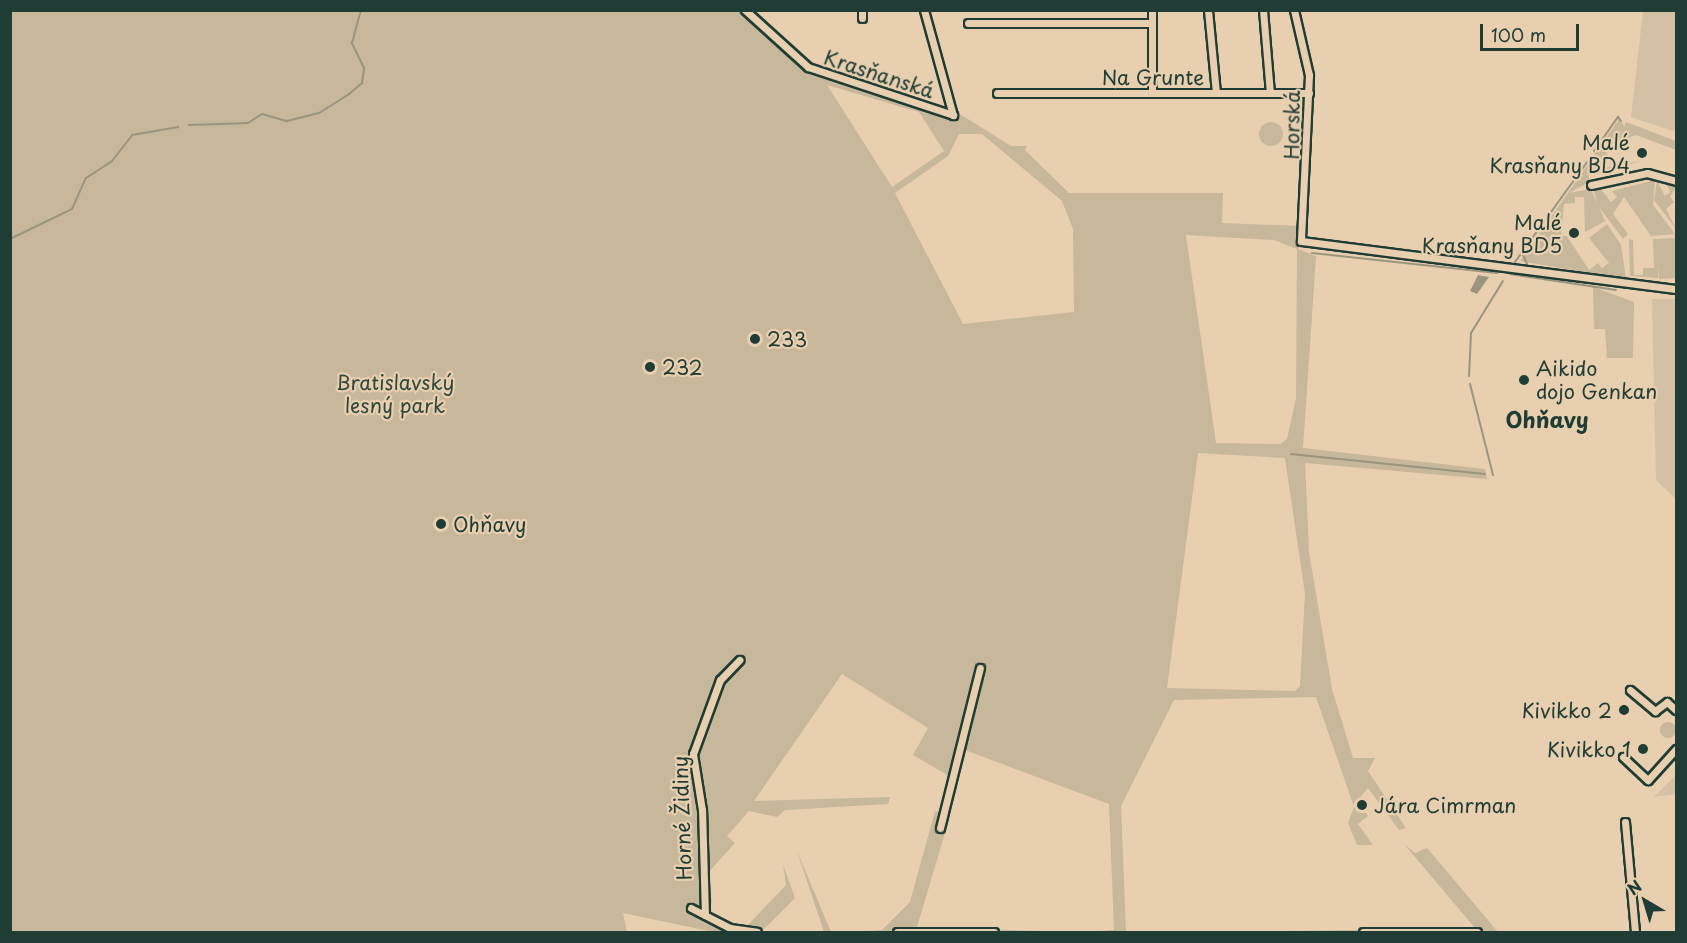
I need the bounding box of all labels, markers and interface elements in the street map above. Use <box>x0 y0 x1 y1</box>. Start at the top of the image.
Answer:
scale bar <box>1483 12 1582 50</box>
text: 100 m <box>1491 21 1546 48</box>
street label: Krasňanská <box>821 45 937 103</box>
street label: Na Grunte <box>1101 65 1205 89</box>
street label: Horská <box>1279 90 1305 160</box>
place label: Malé Krasňany BD4 <box>1489 130 1630 177</box>
marker: Malé Krasňany BD4 <box>1635 146 1649 160</box>
place label: Malé Krasňany BD5 <box>1421 210 1562 257</box>
marker: Malé Krasňany BD5 <box>1567 226 1581 240</box>
place label: 233 <box>767 327 807 351</box>
marker: 233 <box>748 332 762 346</box>
place label: 232 <box>662 355 703 379</box>
place label: Aikido dojo Genkan <box>1536 356 1658 403</box>
marker: 232 <box>643 360 657 374</box>
park label: Bratislavský lesný park <box>336 370 454 417</box>
marker: Aikido dojo Genkan <box>1517 373 1531 387</box>
district label: Ohňavy <box>1505 406 1589 432</box>
place label: Ohňavy <box>453 512 526 536</box>
marker: Ohňavy <box>434 517 448 531</box>
place label: Kivikko 2 <box>1521 698 1612 722</box>
marker: Kivikko 2 <box>1617 703 1631 717</box>
place label: Kivikko 1 <box>1546 737 1631 761</box>
marker: Kivikko 1 <box>1636 742 1650 756</box>
street label: Horné Židiny <box>668 755 696 881</box>
place label: Jára Cimrman <box>1374 793 1515 817</box>
marker: Jára Cimrman <box>1355 798 1369 812</box>
north arrow <box>1615 871 1675 931</box>
text: N <box>1622 873 1646 900</box>

